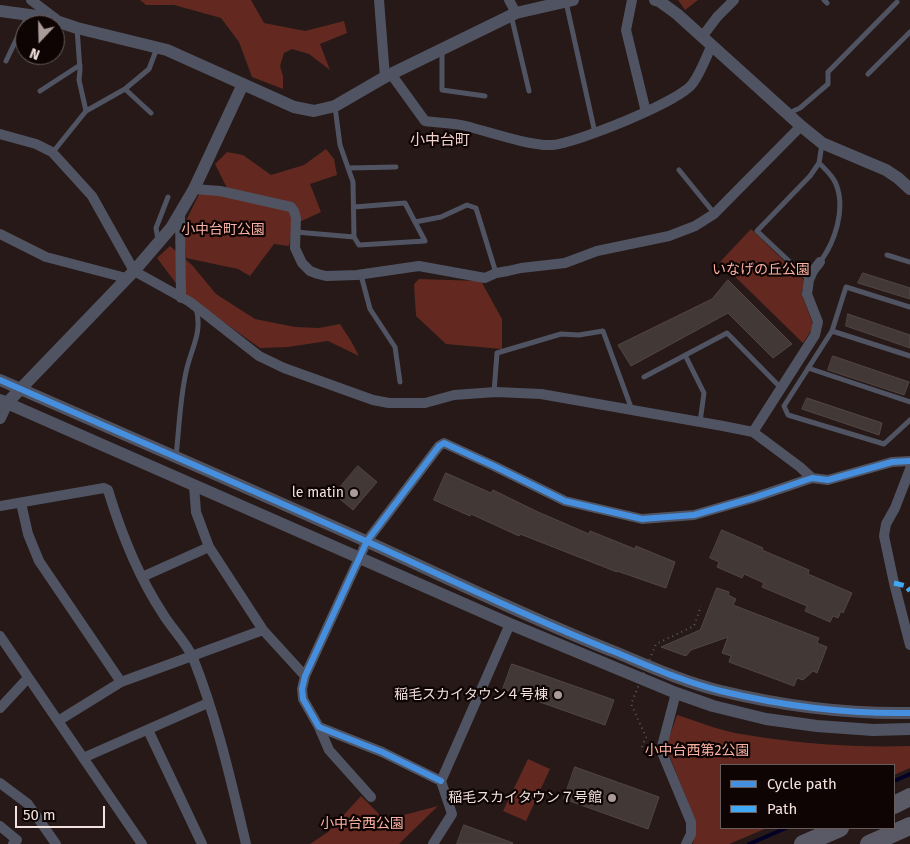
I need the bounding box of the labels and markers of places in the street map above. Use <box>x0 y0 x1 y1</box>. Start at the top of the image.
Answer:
place label: le matin <box>292 485 344 501</box>
marker: le matin <box>348 487 360 499</box>
place label: 稲毛スカイタウン４号棟 <box>394 687 548 703</box>
marker: 稲毛スカイタウン４号棟 <box>552 689 564 701</box>
place label: 稲毛スカイタウン７号館 <box>448 790 602 806</box>
marker: 稲毛スカイタウン７号館 <box>606 792 618 804</box>

